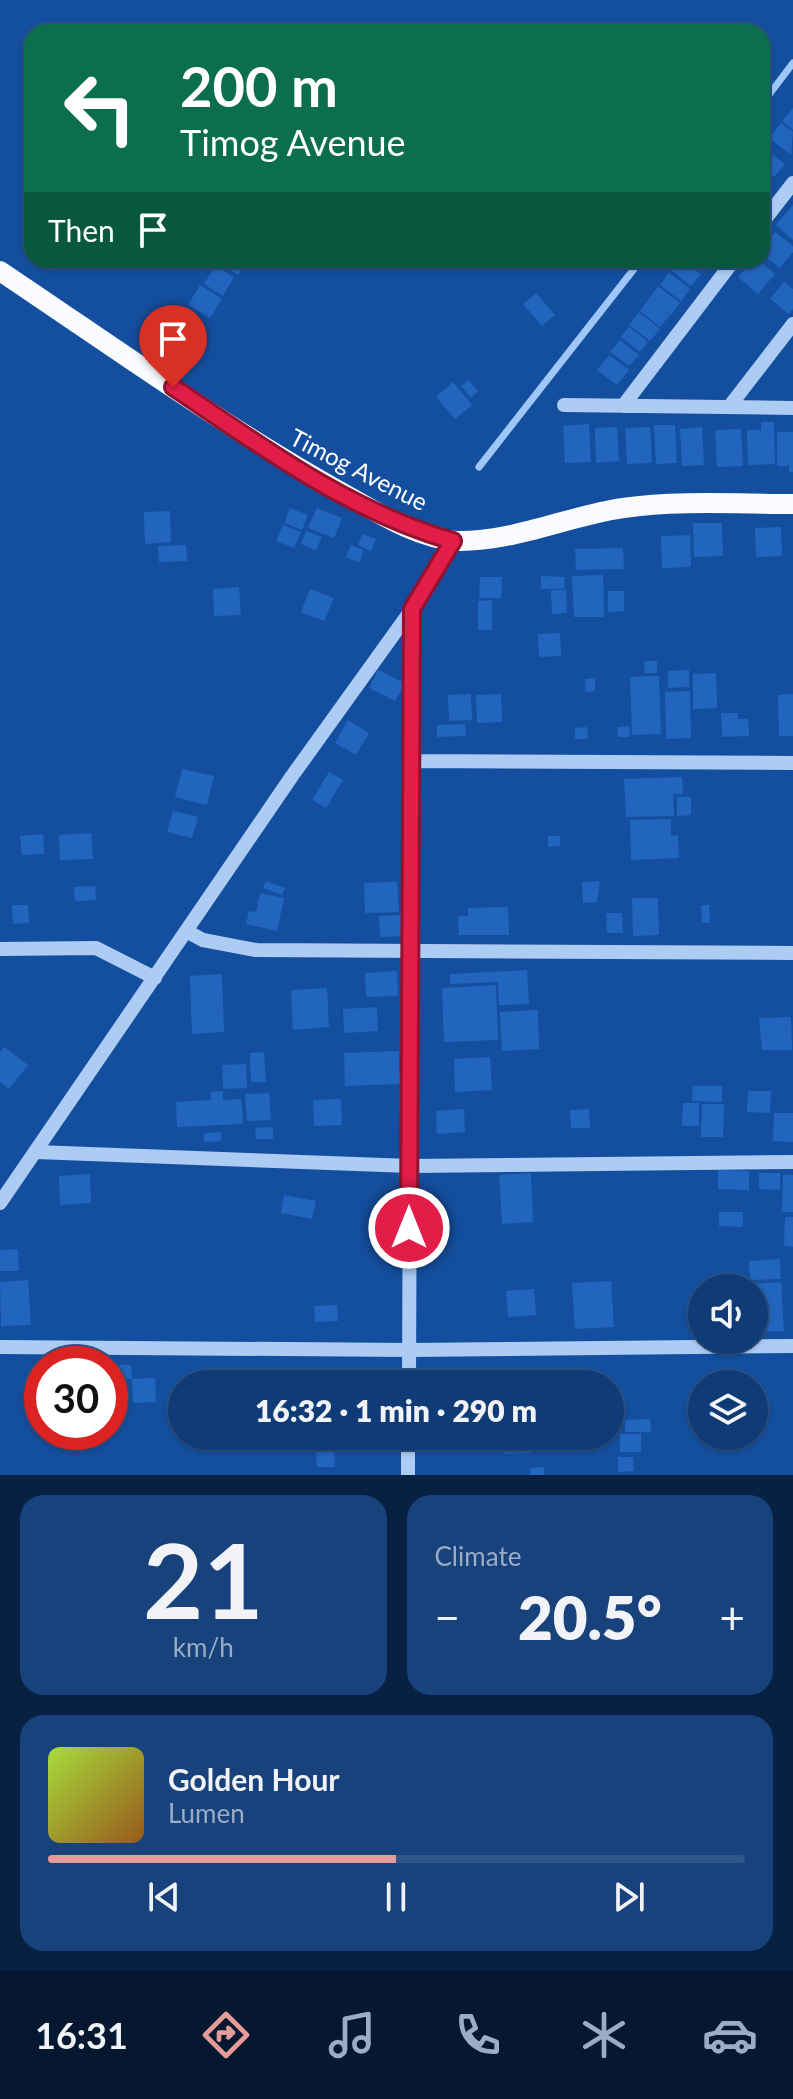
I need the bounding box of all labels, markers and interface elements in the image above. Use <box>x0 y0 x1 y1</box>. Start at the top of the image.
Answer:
text: 200 m <box>180 52 338 119</box>
icon: left <box>48 56 152 160</box>
text: Timog Avenue <box>180 120 406 164</box>
icon: arrive <box>131 208 175 252</box>
text: Then <box>48 212 115 248</box>
pin <box>139 305 207 387</box>
icon: arrive <box>151 317 195 361</box>
street label: Timog Avenue <box>285 422 433 516</box>
position arrow <box>367 1186 451 1270</box>
map controls <box>688 1274 768 1450</box>
button: sound <box>688 1274 768 1354</box>
speed limit sign: 30 <box>24 1346 128 1450</box>
button: layers <box>688 1370 768 1450</box>
text: 16:32 · 1 min · 290 m <box>255 1392 537 1428</box>
text: 21 <box>143 1516 264 1641</box>
text: Climate <box>435 1540 521 1572</box>
text: 20.5° <box>518 1581 662 1653</box>
text: − <box>435 1591 460 1643</box>
text: + <box>719 1591 745 1643</box>
text: km/h <box>173 1631 234 1663</box>
text: Golden Hour <box>168 1761 340 1797</box>
text: Lumen <box>168 1797 245 1829</box>
icon: previous <box>142 1875 186 1919</box>
icon: pause <box>374 1875 418 1919</box>
icon: next <box>607 1875 651 1919</box>
icon: directions <box>198 2007 254 2063</box>
icon: music <box>324 2007 380 2063</box>
icon: phone <box>450 2007 506 2063</box>
icon: climate <box>576 2007 632 2063</box>
icon: car <box>702 2007 758 2063</box>
text: 16:31 <box>35 2013 128 2057</box>

